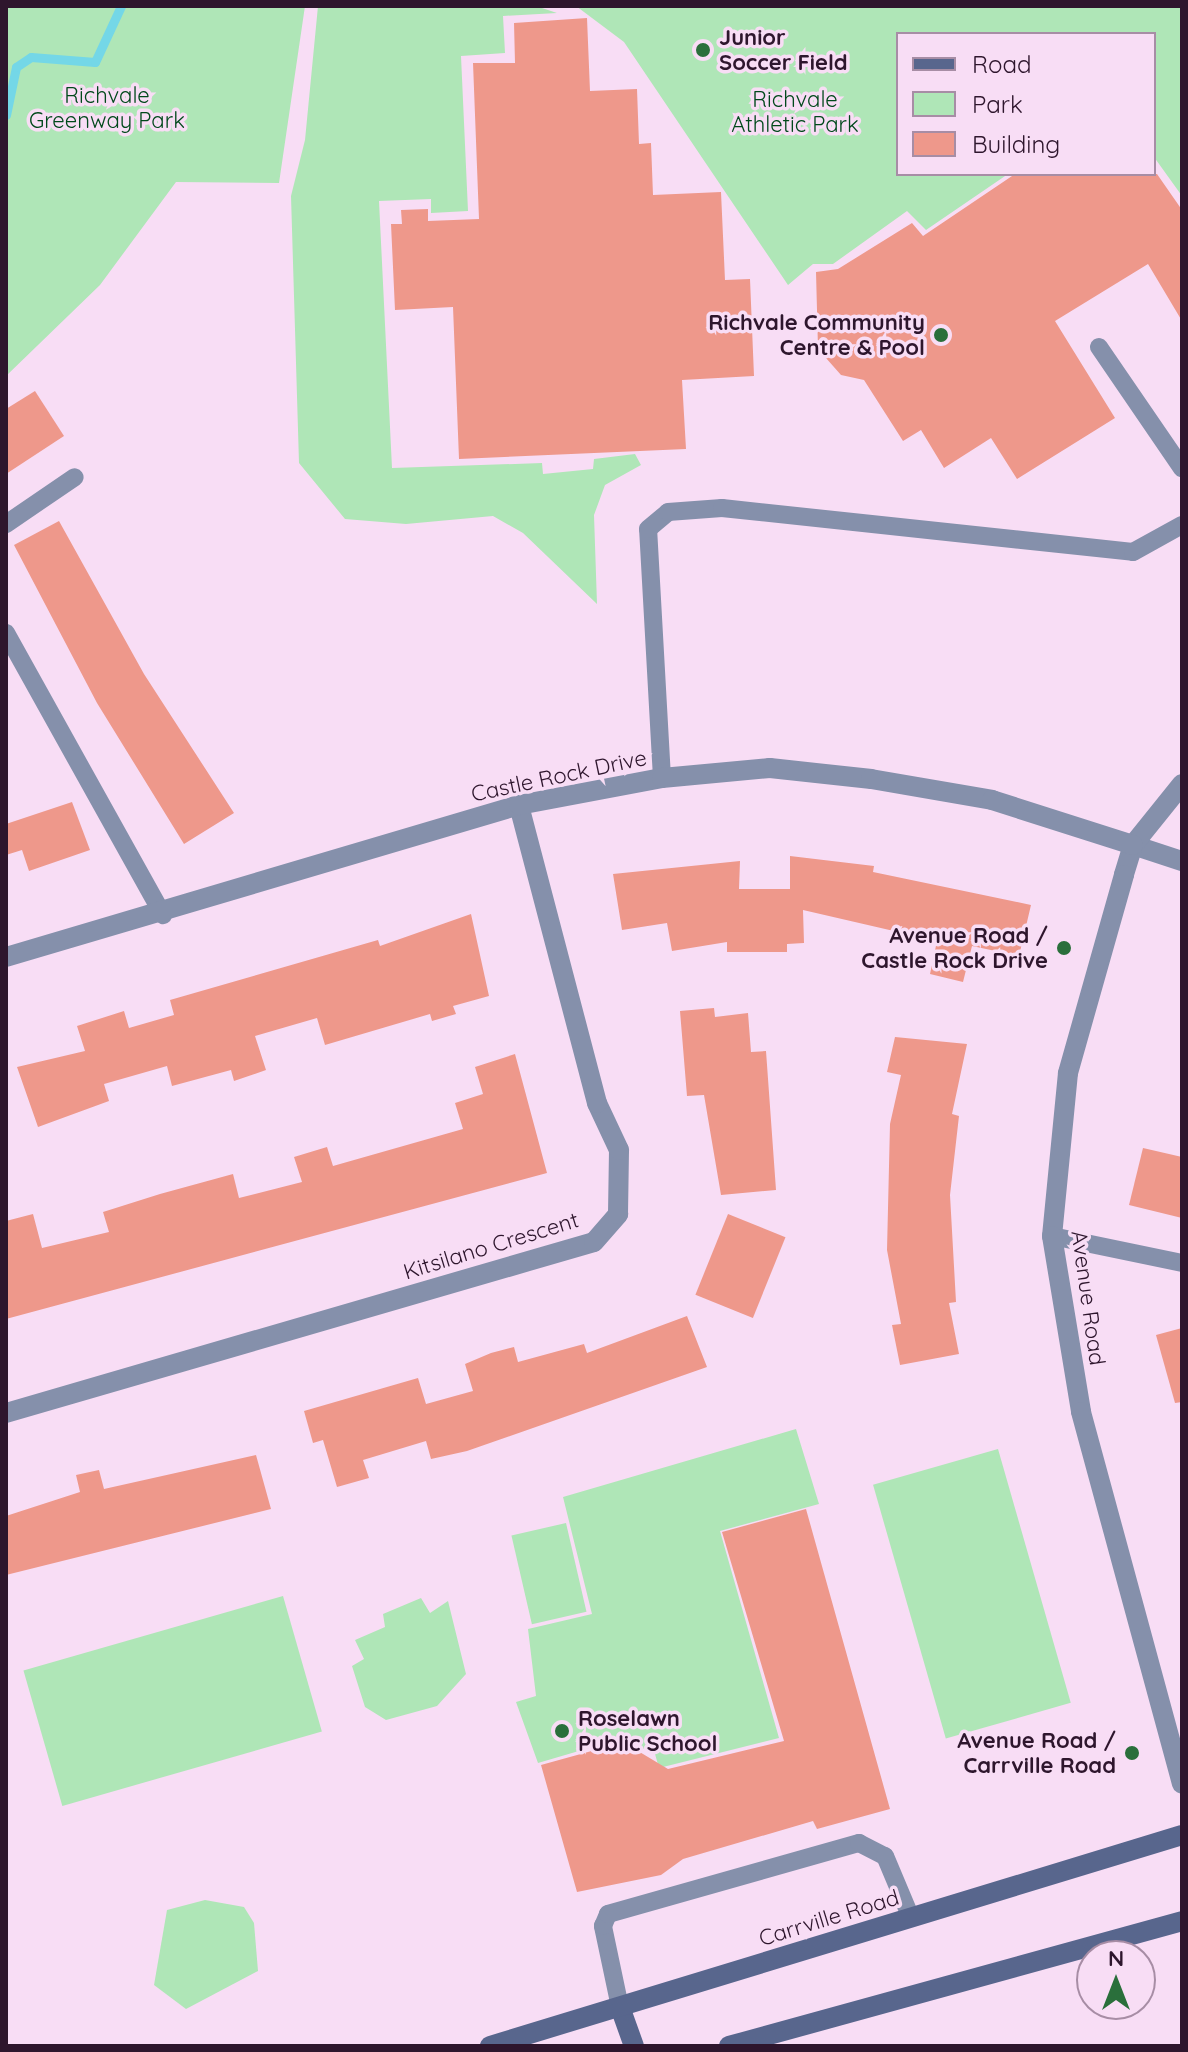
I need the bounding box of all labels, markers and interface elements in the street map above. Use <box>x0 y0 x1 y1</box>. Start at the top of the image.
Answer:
place label: Junior Soccer Field <box>719 24 848 76</box>
legend <box>896 32 1156 176</box>
marker: Junior Soccer Field <box>694 41 712 59</box>
text: Road <box>972 49 1032 79</box>
park label: Richvale Greenway Park <box>29 82 185 134</box>
park label: Richvale Athletic Park <box>731 86 859 138</box>
text: Park <box>972 89 1023 119</box>
text: Building <box>972 129 1060 159</box>
place label: Richvale Community Centre & Pool <box>708 309 925 360</box>
marker: Richvale Community Centre & Pool <box>932 326 950 344</box>
street label: Castle Rock Drive <box>469 745 649 807</box>
place label: Avenue Road / Castle Rock Drive <box>861 922 1048 974</box>
marker: Avenue Road / Castle Rock Drive <box>1055 939 1073 957</box>
street label: Kitsilano Crescent <box>400 1207 582 1285</box>
street label: Avenue Road <box>1065 1229 1111 1367</box>
place label: Roselawn Public School <box>578 1705 717 1756</box>
marker: Roselawn Public School <box>553 1722 571 1740</box>
place label: Avenue Road / Carrville Road <box>957 1727 1116 1778</box>
marker: Avenue Road / Carrville Road <box>1123 1744 1141 1762</box>
street label: Carrville Road <box>756 1884 902 1952</box>
north arrow <box>1076 1940 1156 2020</box>
text: N <box>1108 1944 1124 1972</box>

